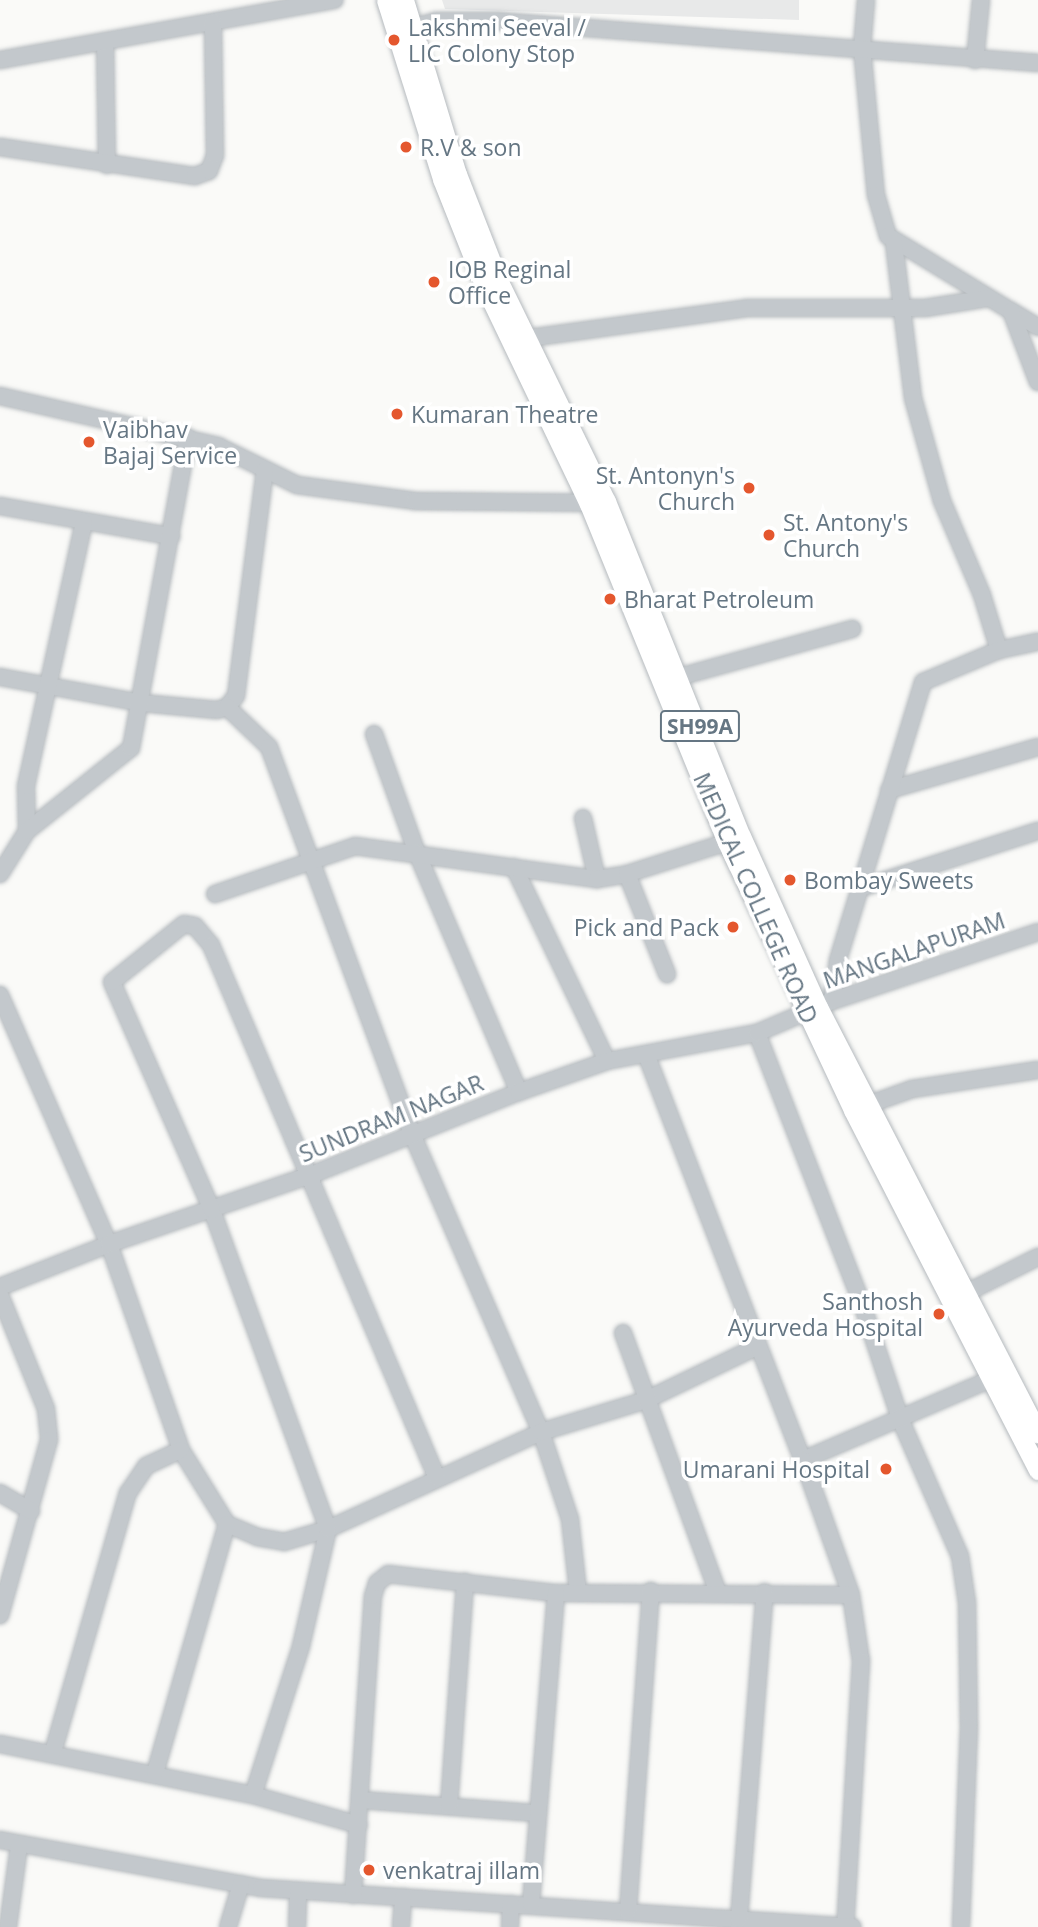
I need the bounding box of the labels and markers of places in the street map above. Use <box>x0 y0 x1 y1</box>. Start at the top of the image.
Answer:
place label: Lakshmi Seeval / LIC Colony Stop <box>408 13 586 67</box>
marker: Lakshmi Seeval / LIC Colony Stop <box>386 32 402 48</box>
place label: R.V & son <box>420 133 522 161</box>
marker: R.V & son <box>398 139 414 155</box>
place label: IOB Reginal Office <box>448 255 571 309</box>
marker: IOB Reginal Office <box>426 274 442 290</box>
place label: Kumaran Theatre <box>411 400 599 428</box>
marker: Kumaran Theatre <box>389 406 405 422</box>
place label: Vaibhav Bajaj Service <box>103 415 237 469</box>
marker: Vaibhav Bajaj Service <box>81 434 97 450</box>
place label: St. Antonyn's Church <box>596 461 735 515</box>
marker: St. Antonyn's Church <box>741 480 757 496</box>
place label: St. Antony's Church <box>783 508 908 562</box>
marker: St. Antony's Church <box>761 527 777 543</box>
place label: Bharat Petroleum <box>624 585 814 613</box>
marker: Bharat Petroleum <box>602 591 618 607</box>
place label: Bombay Sweets <box>804 866 974 894</box>
marker: Bombay Sweets <box>782 872 798 888</box>
place label: Pick and Pack <box>574 913 719 941</box>
marker: Pick and Pack <box>725 919 741 935</box>
place label: Santhosh Ayurveda Hospital <box>728 1287 923 1341</box>
marker: Santhosh Ayurveda Hospital <box>929 1304 949 1324</box>
place label: Umarani Hospital <box>683 1455 870 1483</box>
marker: Umarani Hospital <box>876 1459 896 1479</box>
place label: venkatraj illam <box>383 1856 540 1884</box>
marker: venkatraj illam <box>361 1862 377 1878</box>

